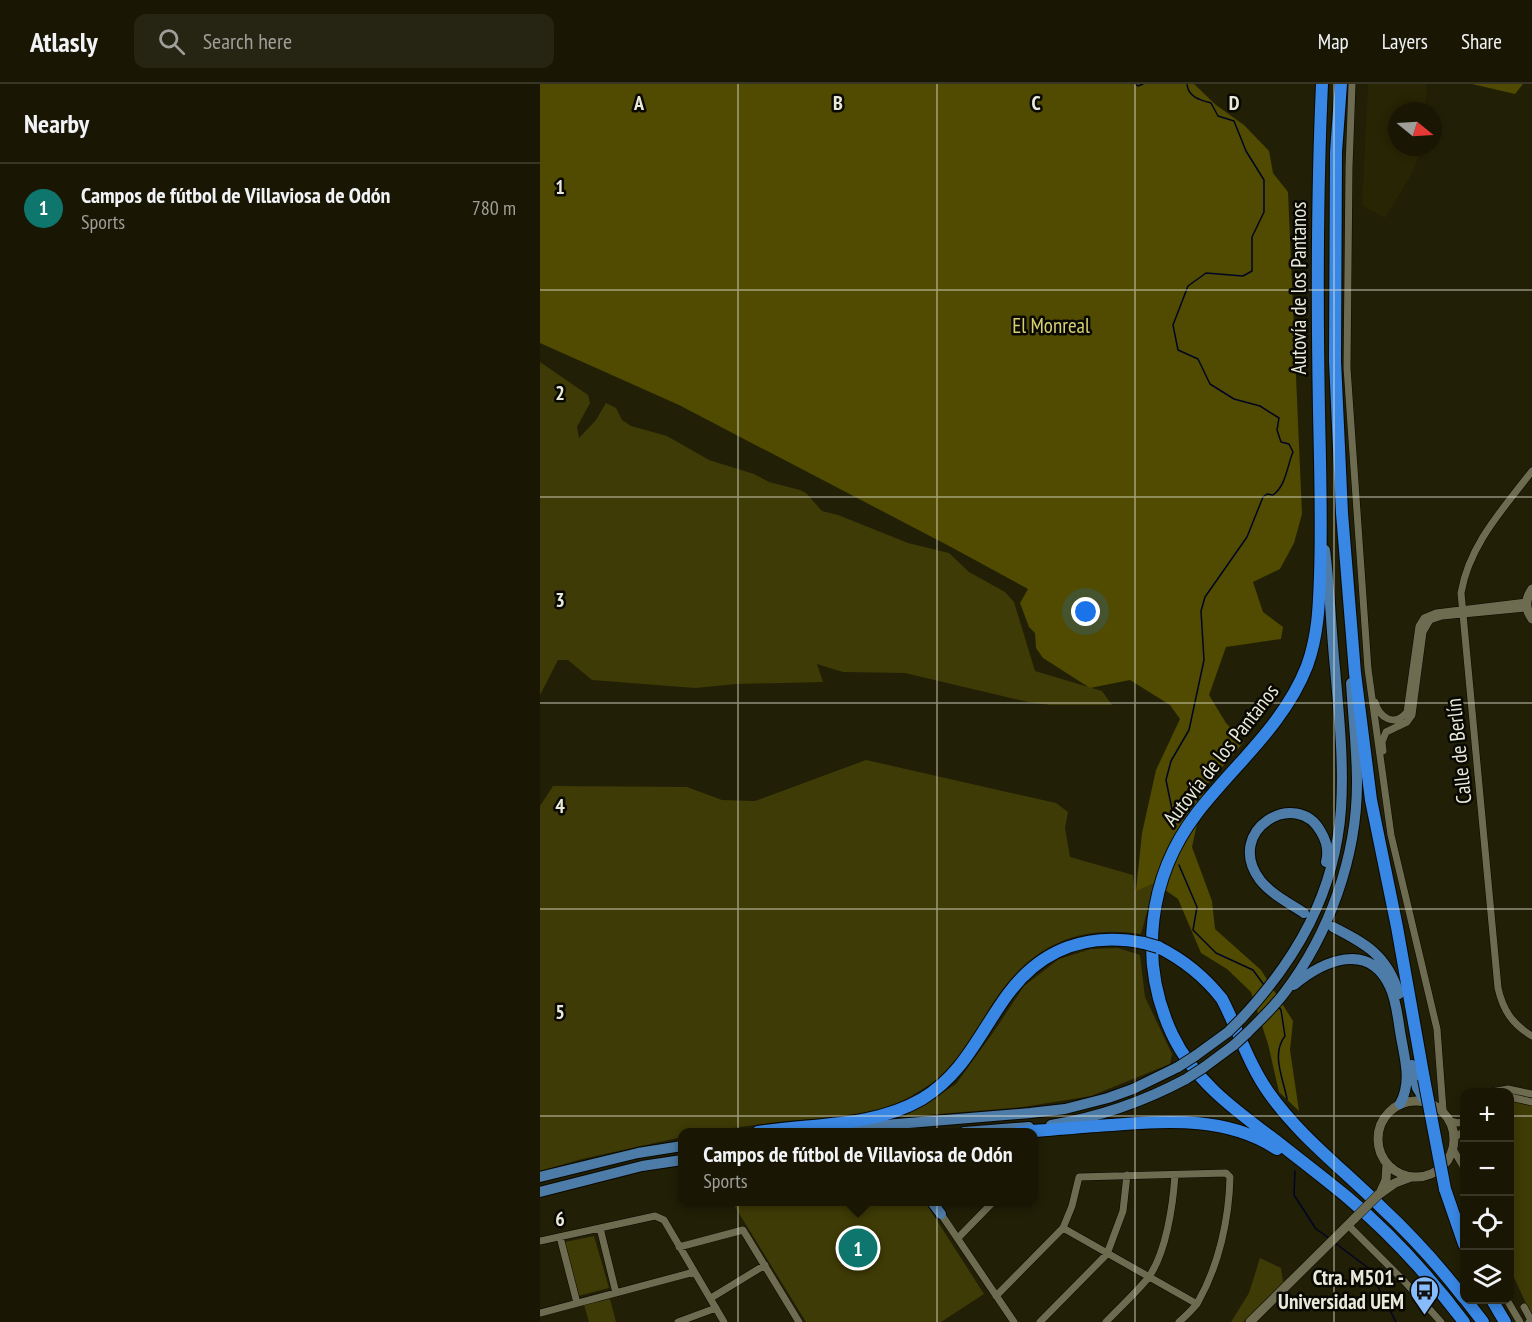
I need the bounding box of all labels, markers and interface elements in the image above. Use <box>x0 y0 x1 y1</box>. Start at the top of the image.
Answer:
search box <box>134 14 554 68</box>
text: Atlasly <box>30 23 98 60</box>
icon: search <box>155 25 188 58</box>
text: Search here <box>203 27 292 55</box>
text: Map <box>1318 28 1349 55</box>
text: Layers <box>1382 28 1428 55</box>
text: Share <box>1461 28 1502 55</box>
text: A <box>633 90 645 116</box>
text: B <box>833 90 843 116</box>
text: C <box>1031 90 1041 116</box>
text: D <box>1229 90 1240 116</box>
north arrow <box>1388 102 1442 156</box>
text: Nearby <box>24 107 89 140</box>
text: 1 <box>555 174 565 200</box>
text: Campos de fútbol de Villaviosa de Odón <box>81 181 390 209</box>
text: 1 <box>39 195 48 221</box>
text: 780 m <box>472 195 516 221</box>
street label: Autovía de los Pantanos <box>1285 202 1312 374</box>
text: Sports <box>81 209 125 235</box>
park label: El Monreal <box>1012 312 1090 339</box>
text: 2 <box>555 380 565 406</box>
text: 3 <box>555 587 565 613</box>
your location <box>1071 597 1100 626</box>
street label: Autovía de los Pantanos <box>1157 678 1284 831</box>
street label: Calle de Berlín <box>1440 697 1477 805</box>
text: 4 <box>555 793 565 819</box>
text: 5 <box>555 999 565 1025</box>
map controls <box>1460 1088 1514 1304</box>
button: + <box>1460 1088 1514 1142</box>
popup <box>678 1128 1038 1206</box>
text: Campos de fútbol de Villaviosa de Odón <box>703 1140 1013 1168</box>
button: − <box>1460 1142 1514 1196</box>
text: Sports <box>703 1168 747 1194</box>
button: locate <box>1460 1196 1514 1250</box>
text: 6 <box>555 1206 565 1232</box>
pin: 1 <box>838 1226 878 1270</box>
button: layers <box>1460 1250 1514 1304</box>
place label: Ctra. M501 - Universidad UEM <box>1278 1264 1404 1315</box>
bus stop icon: Ctra. M501 - Universidad UEM <box>1409 1274 1441 1316</box>

